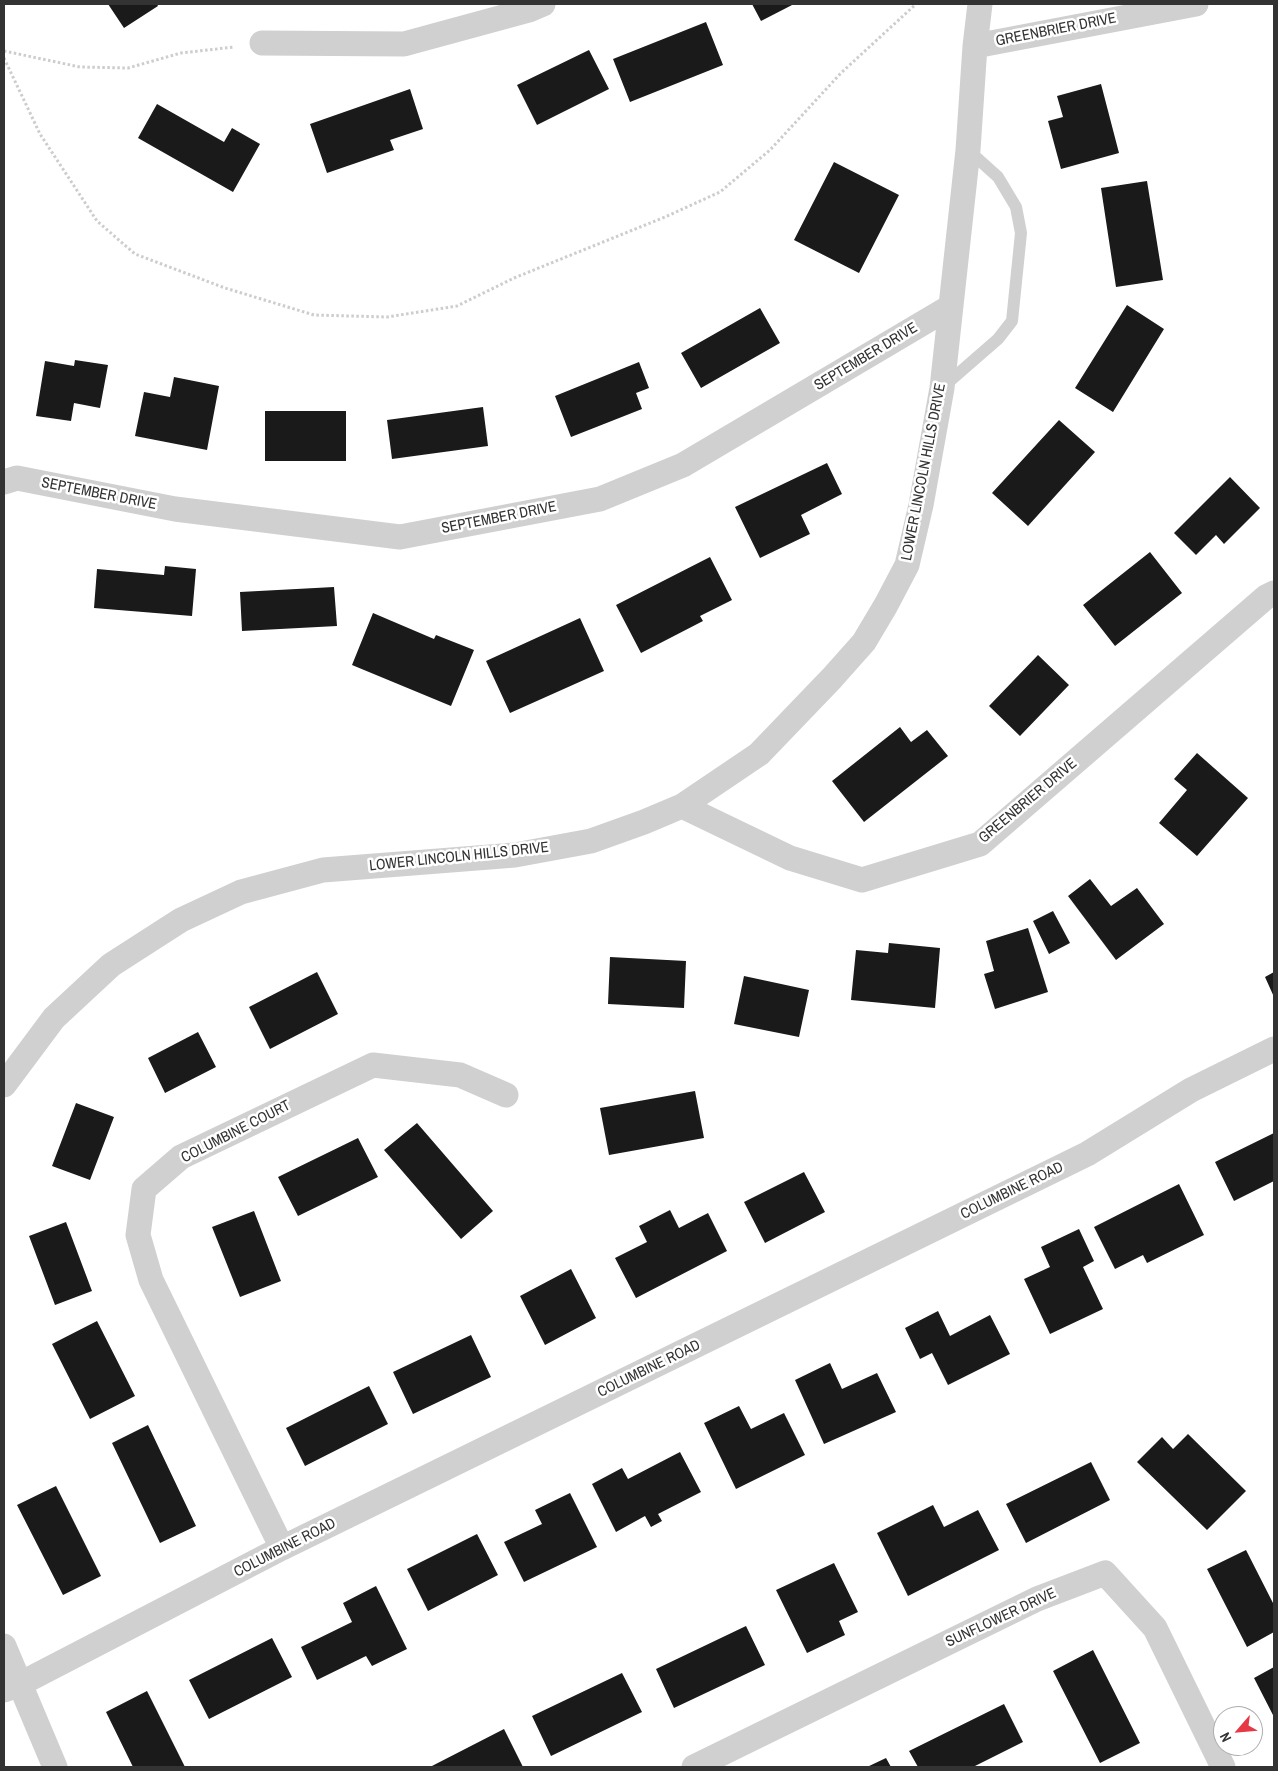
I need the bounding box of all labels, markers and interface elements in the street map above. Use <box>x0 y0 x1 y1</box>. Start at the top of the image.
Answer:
street label: GREENBRIER DRIVE <box>994 9 1118 51</box>
street label: SEPTEMBER DRIVE <box>811 319 921 395</box>
street label: LOWER LINCOLN HILLS DRIVE <box>898 382 950 562</box>
street label: SEPTEMBER DRIVE <box>40 474 158 514</box>
street label: SEPTEMBER DRIVE <box>440 498 558 538</box>
street label: GREENBRIER DRIVE <box>975 755 1081 847</box>
street label: LOWER LINCOLN HILLS DRIVE <box>368 839 550 875</box>
street label: COLUMBINE COURT <box>178 1097 294 1167</box>
street label: COLUMBINE ROAD <box>958 1158 1066 1224</box>
street label: COLUMBINE ROAD <box>595 1336 703 1402</box>
street label: COLUMBINE ROAD <box>231 1515 339 1581</box>
street label: SUNFLOWER DRIVE <box>943 1585 1059 1651</box>
north arrow <box>1213 1706 1263 1756</box>
text: N <box>1216 1730 1235 1745</box>

